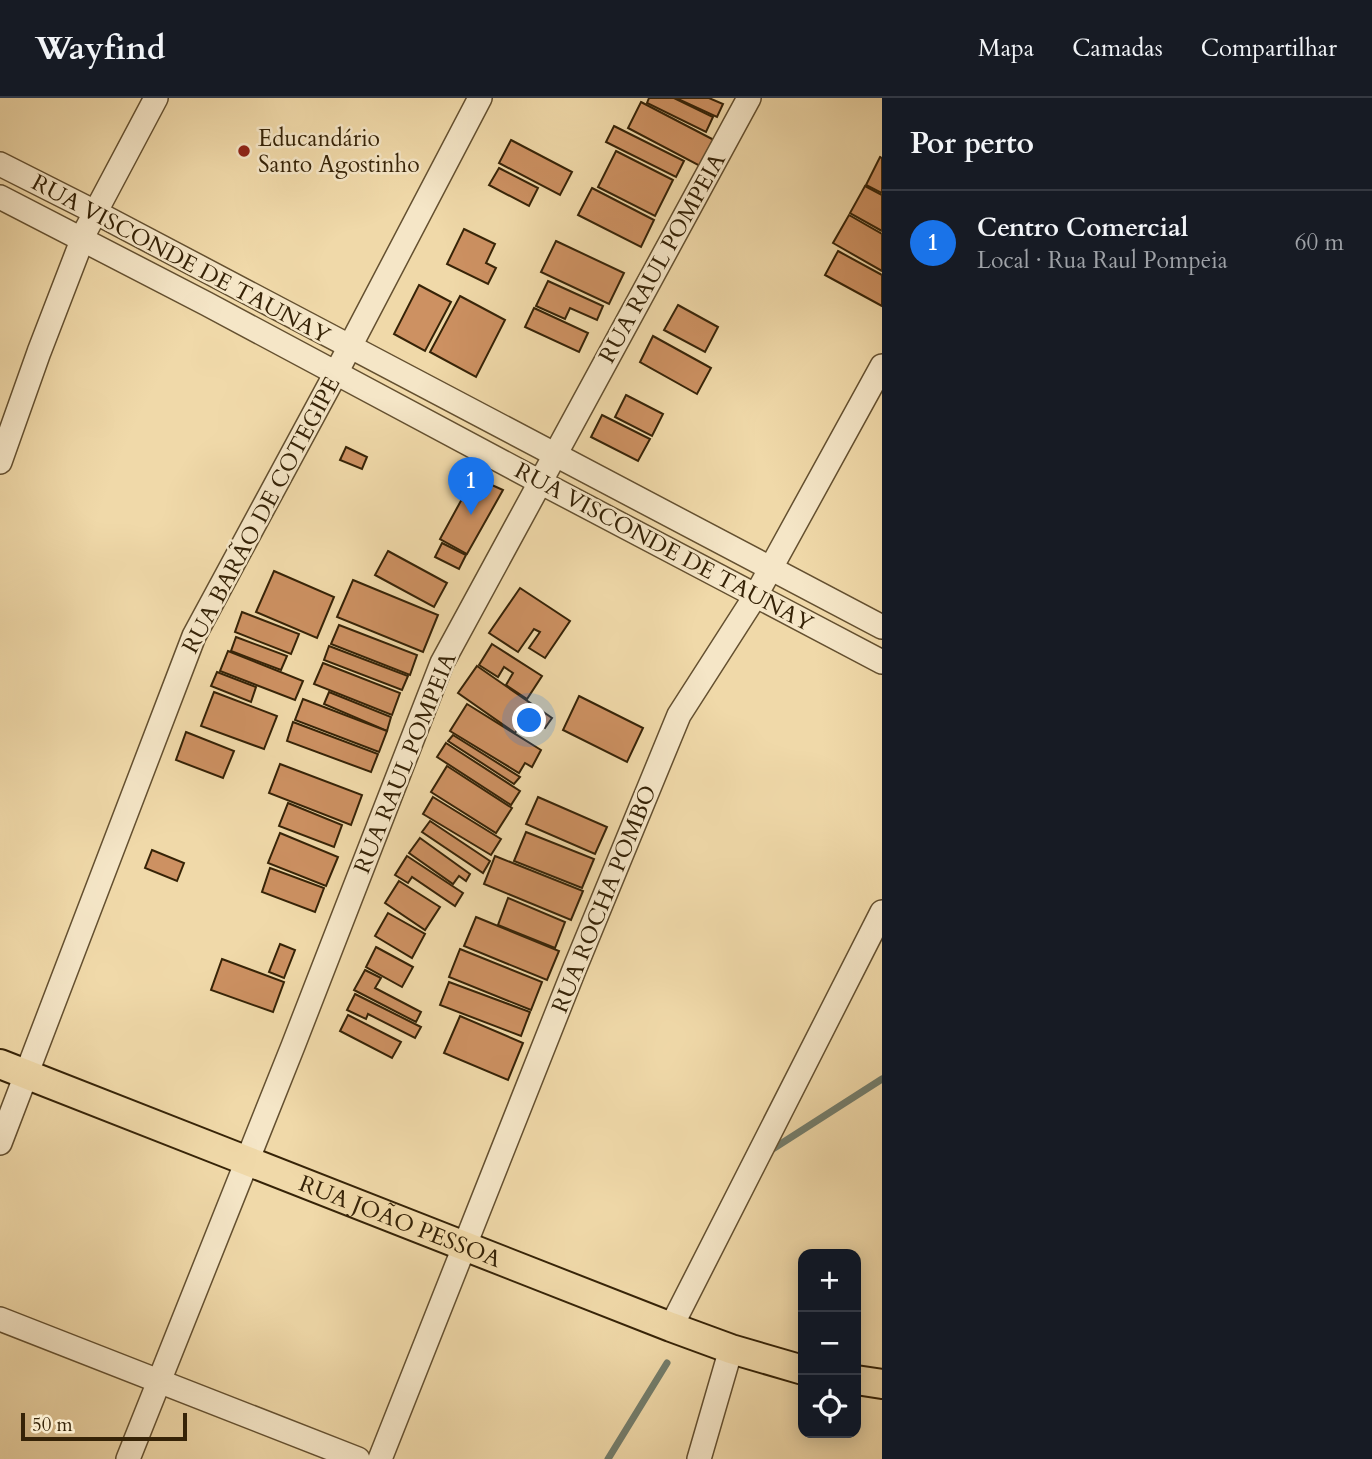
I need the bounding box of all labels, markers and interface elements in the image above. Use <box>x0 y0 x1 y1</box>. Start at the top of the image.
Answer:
text: Wayfind <box>35 26 166 71</box>
text: Mapa <box>978 32 1034 65</box>
text: Camadas <box>1072 32 1163 65</box>
text: Compartilhar <box>1201 32 1337 65</box>
place label: Educandário Santo Agostinho <box>258 123 420 180</box>
text: Por perto <box>910 123 1034 164</box>
marker: Educandário Santo Agostinho <box>236 143 252 159</box>
street label: RUA RAUL POMPEIA <box>591 147 733 369</box>
street label: RUA VISCONDE DE TAUNAY <box>26 167 336 351</box>
text: Centro Comercial <box>977 210 1188 245</box>
text: 1 <box>927 227 939 258</box>
text: 60 m <box>1295 227 1344 258</box>
text: Local · Rua Raul Pompeia <box>977 245 1228 276</box>
street label: RUA BARÃO DE COTEGIPE <box>174 371 347 659</box>
street label: RUA VISCONDE DE TAUNAY <box>509 455 819 639</box>
pin: 1 <box>448 457 494 515</box>
street label: RUA RAUL POMPEIA <box>347 647 464 878</box>
your location <box>512 703 546 737</box>
street label: RUA ROCHA POMBO <box>544 781 664 1017</box>
street label: RUA JOÃO PESSOA <box>295 1167 506 1275</box>
map controls <box>798 1249 861 1438</box>
button: + <box>798 1249 861 1312</box>
button: − <box>798 1312 861 1375</box>
button: locate <box>798 1375 861 1438</box>
scale bar <box>21 1410 187 1442</box>
text: 50 m <box>32 1412 73 1438</box>

